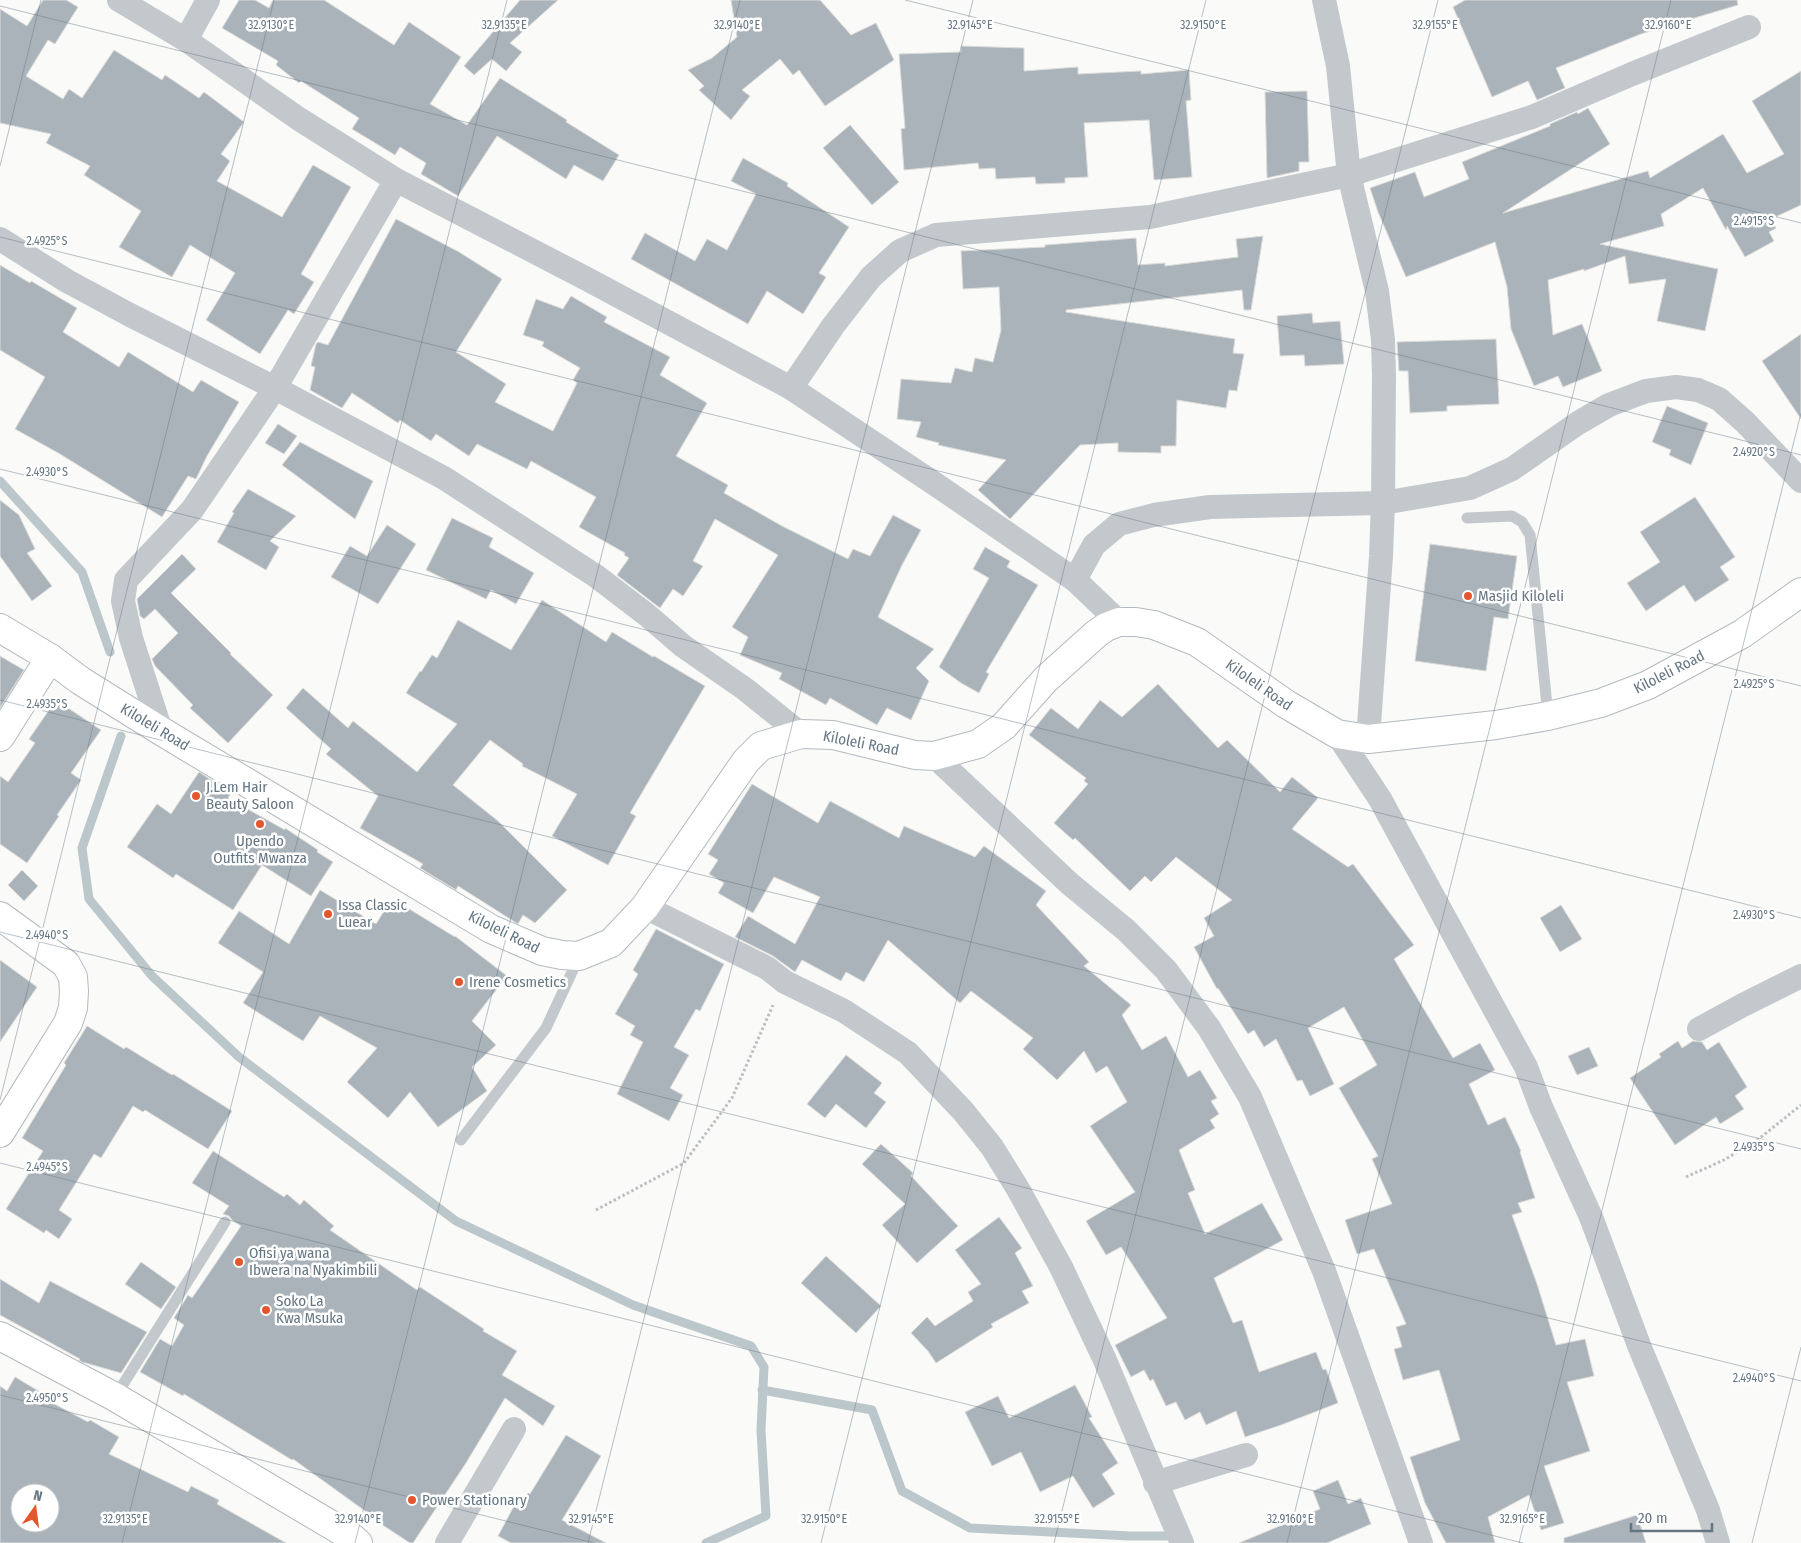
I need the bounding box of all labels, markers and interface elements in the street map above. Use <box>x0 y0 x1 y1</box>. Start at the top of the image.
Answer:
text: 32.9130°E <box>248 18 294 32</box>
text: 32.9135°E <box>481 18 527 32</box>
text: 32.9140°E <box>714 18 761 32</box>
text: 32.9145°E <box>947 18 993 32</box>
text: 32.9150°E <box>1180 18 1226 32</box>
text: 32.9155°E <box>1412 18 1458 32</box>
text: 32.9160°E <box>1645 18 1692 32</box>
text: 2.4915°S <box>1734 214 1774 228</box>
text: 2.4925°S <box>27 234 67 248</box>
text: 2.4920°S <box>1733 445 1775 459</box>
text: 2.4930°S <box>26 465 68 479</box>
place label: Masjid Kiloleli <box>1478 587 1564 605</box>
marker: Masjid Kiloleli <box>1462 590 1474 602</box>
street label: Kiloleli Road <box>1631 646 1707 698</box>
street label: Kiloleli Road <box>1222 656 1296 714</box>
text: 2.4925°S <box>1734 677 1774 691</box>
text: 2.4935°S <box>27 697 68 711</box>
street label: Kiloleli Road <box>117 699 193 755</box>
street label: Kiloleli Road <box>821 727 901 759</box>
place label: J.Lem Hair Beauty Saloon <box>206 778 294 813</box>
marker: J.Lem Hair Beauty Saloon <box>190 790 202 802</box>
marker: Upendo Outfits Mwanza <box>254 818 266 830</box>
place label: Upendo Outfits Mwanza <box>213 832 307 867</box>
place label: Issa Classic Luear <box>338 896 407 931</box>
street label: Kiloleli Road <box>465 907 543 957</box>
marker: Issa Classic Luear <box>322 908 334 920</box>
text: 2.4930°S <box>1733 908 1775 922</box>
text: 2.4940°S <box>26 928 68 942</box>
place label: Irene Cosmetics <box>469 973 566 991</box>
marker: Irene Cosmetics <box>453 976 465 988</box>
text: 2.4935°S <box>1734 1140 1775 1154</box>
text: 2.4945°S <box>26 1160 68 1174</box>
place label: Ofisi ya wana Ibwera na Nyakimbili <box>249 1244 377 1279</box>
marker: Ofisi ya wana Ibwera na Nyakimbili <box>233 1256 245 1268</box>
place label: Soko La Kwa Msuka <box>276 1292 343 1327</box>
marker: Soko La Kwa Msuka <box>260 1304 272 1316</box>
text: 2.4940°S <box>1733 1371 1775 1385</box>
text: 2.4950°S <box>26 1391 68 1405</box>
north arrow <box>10 1483 60 1533</box>
text: N <box>32 1487 44 1505</box>
place label: Power Stationary <box>422 1491 527 1509</box>
marker: Power Stationary <box>406 1494 418 1506</box>
scale bar <box>1631 1500 1712 1532</box>
text: 20 m <box>1638 1509 1668 1527</box>
text: 32.9135°E <box>102 1512 148 1526</box>
text: 32.9140°E <box>335 1512 382 1526</box>
text: 32.9145°E <box>568 1512 614 1526</box>
text: 32.9150°E <box>801 1512 847 1526</box>
text: 32.9155°E <box>1034 1512 1080 1526</box>
text: 32.9160°E <box>1267 1512 1314 1526</box>
text: 32.9165°E <box>1499 1512 1545 1526</box>

